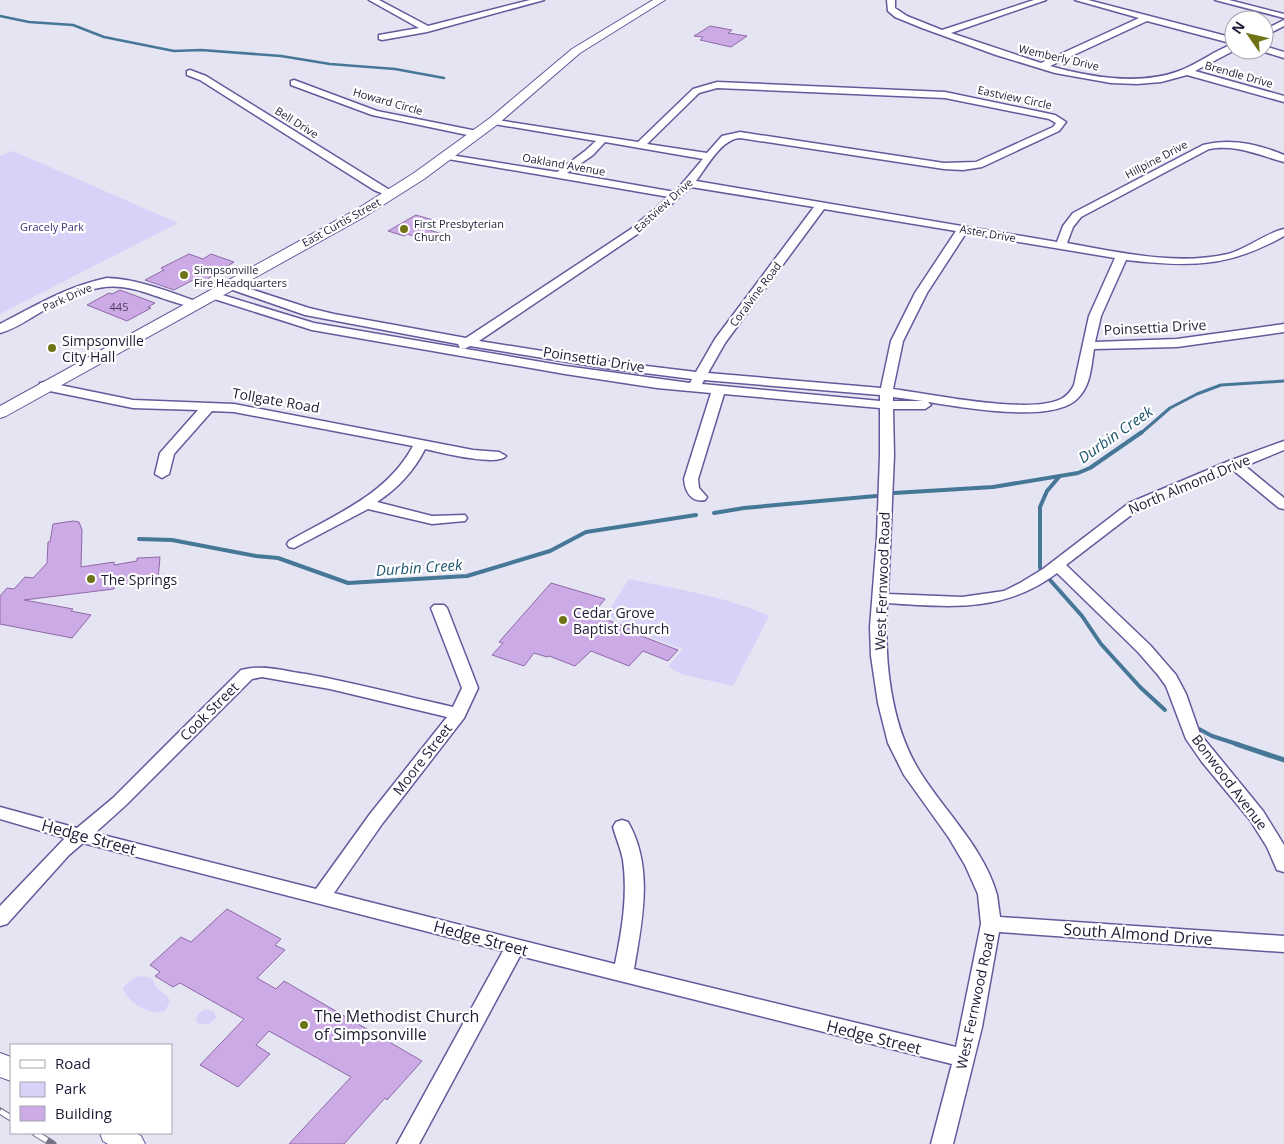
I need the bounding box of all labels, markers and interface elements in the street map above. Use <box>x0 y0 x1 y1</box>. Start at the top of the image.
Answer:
north arrow <box>1224 10 1274 60</box>
text: N <box>1227 17 1249 37</box>
street label: Wemberly Drive <box>1017 40 1101 74</box>
street label: Brendle Drive <box>1203 57 1275 91</box>
street label: Eastview Circle <box>976 82 1054 112</box>
street label: Howard Circle <box>351 84 425 118</box>
street label: Bell Drive <box>272 103 322 141</box>
street label: Hillpine Drive <box>1122 136 1190 182</box>
street label: Oakland Avenue <box>521 149 607 179</box>
street label: Eastview Drive <box>630 175 696 235</box>
street label: East Curtis Street <box>299 194 383 250</box>
place label: First Presbyterian Church <box>414 216 504 244</box>
park label: Gracely Park <box>20 219 84 234</box>
street label: Aster Drive <box>959 221 1017 245</box>
marker: First Presbyterian Church <box>398 223 410 235</box>
street label: Coralvine Road <box>726 259 784 329</box>
place label: Simpsonville Fire Headquarters <box>194 262 287 290</box>
marker: Simpsonville Fire Headquarters <box>178 269 190 281</box>
street label: Park Drive <box>40 279 94 315</box>
house number: 445 <box>110 299 128 314</box>
street label: Poinsettia Drive <box>1103 315 1207 339</box>
place label: Simpsonville City Hall <box>62 331 144 366</box>
marker: Simpsonville City Hall <box>46 342 58 354</box>
street label: Poinsettia Drive <box>542 342 646 376</box>
street label: Tollgate Road <box>231 383 321 417</box>
water label: Durbin Creek <box>1074 401 1157 467</box>
street label: North Almond Drive <box>1125 450 1253 518</box>
street label: West Fernwood Road <box>870 511 894 651</box>
water label: Durbin Creek <box>375 554 464 580</box>
place label: The Springs <box>101 570 177 589</box>
marker: The Springs <box>85 573 97 585</box>
place label: Cedar Grove Baptist Church <box>573 603 669 638</box>
marker: Cedar Grove Baptist Church <box>557 614 569 626</box>
street label: Cook Street <box>175 677 243 745</box>
street label: Moore Street <box>388 719 456 799</box>
street label: Bonwood Avenue <box>1188 730 1272 834</box>
street label: Hedge Street <box>39 814 139 860</box>
street label: Hedge Street <box>431 915 531 961</box>
street label: South Almond Drive <box>1063 918 1213 950</box>
street label: West Fernwood Road <box>951 931 999 1071</box>
place label: The Methodist Church of Simpsonville <box>314 1005 479 1045</box>
street label: Hedge Street <box>824 1015 924 1059</box>
marker: The Methodist Church of Simpsonville <box>298 1019 310 1031</box>
legend <box>10 1044 172 1134</box>
text: Road <box>55 1053 91 1073</box>
text: Park <box>55 1078 86 1098</box>
text: Building <box>55 1103 112 1123</box>

